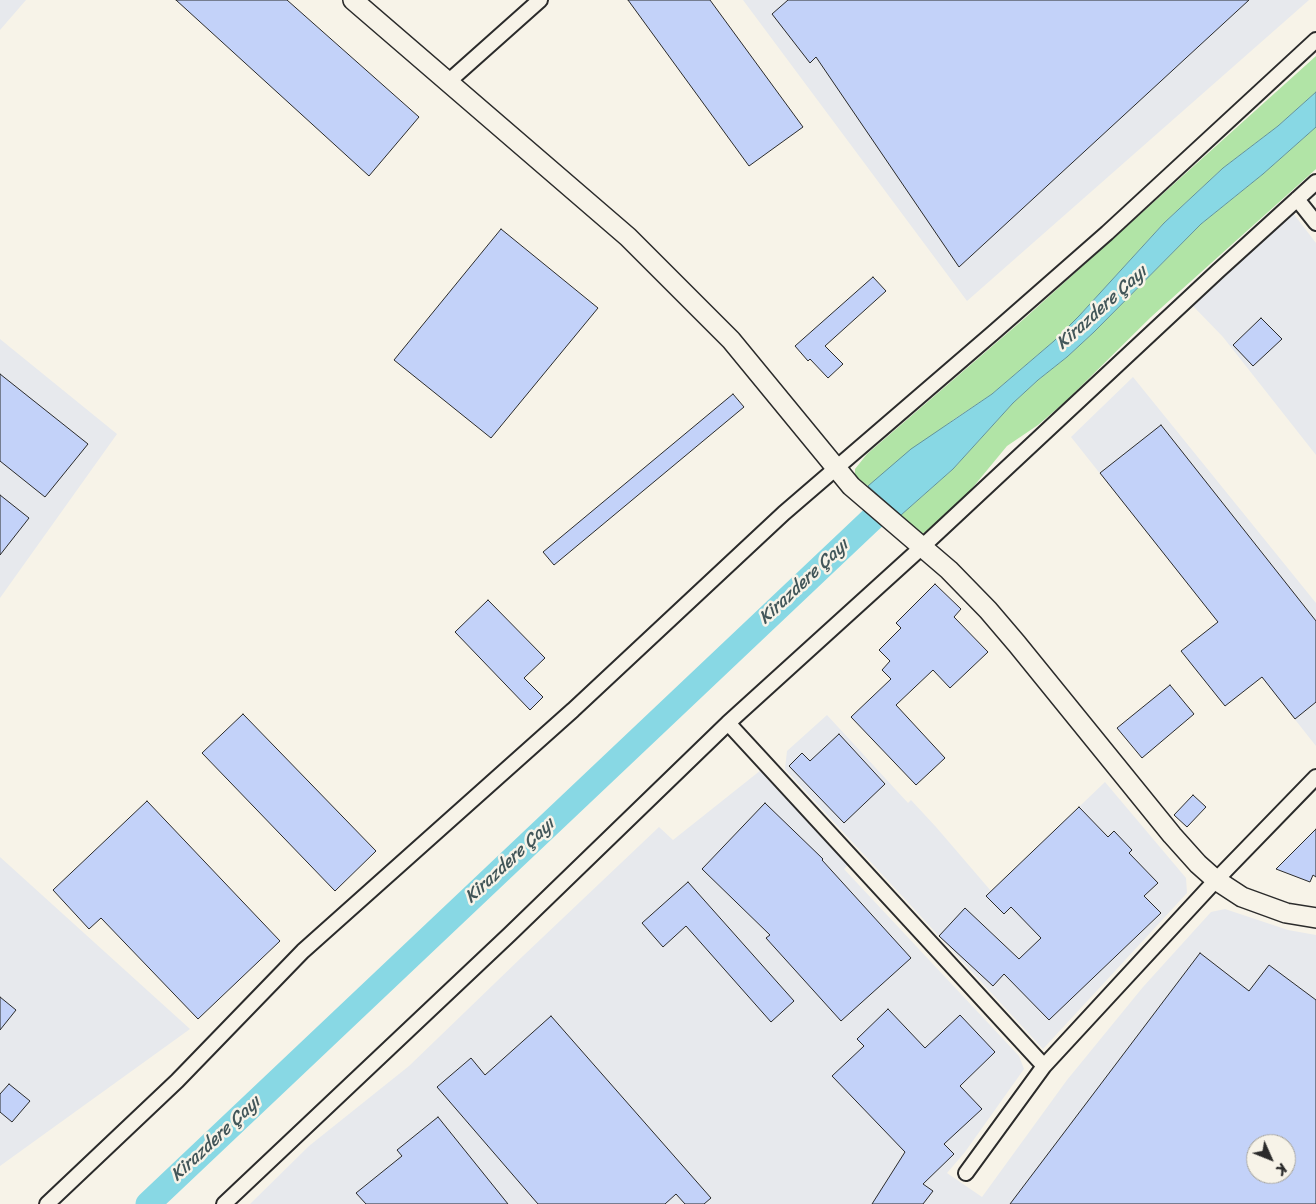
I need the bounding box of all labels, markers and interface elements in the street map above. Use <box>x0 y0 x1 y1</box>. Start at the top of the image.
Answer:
water label: Kirazdere Çayı <box>1052 262 1152 354</box>
water label: Kirazdere Çayı <box>755 535 853 629</box>
water label: Kirazdere Çayı <box>461 814 559 908</box>
water label: Kirazdere Çayı <box>167 1092 265 1186</box>
north arrow <box>1246 1134 1296 1184</box>
text: K <box>1269 1157 1293 1181</box>

